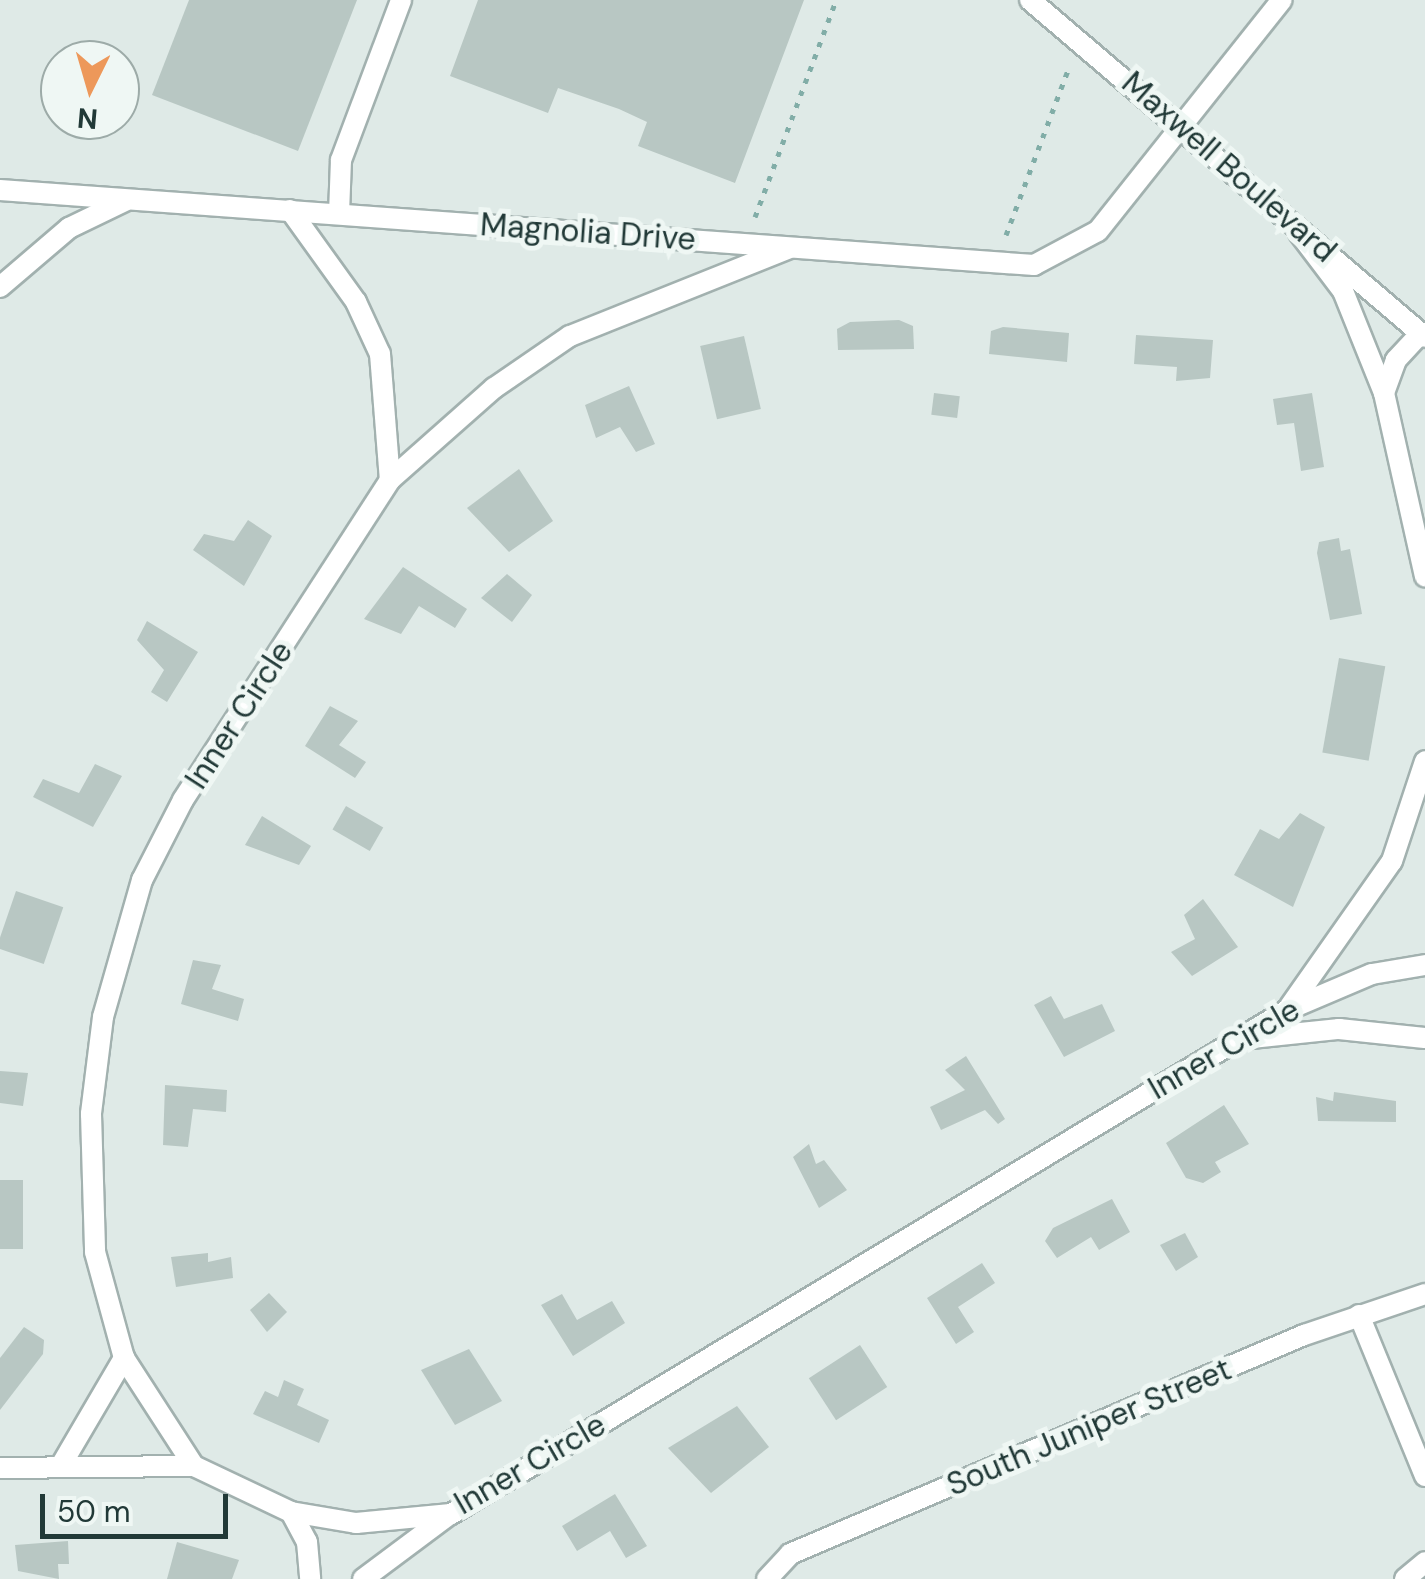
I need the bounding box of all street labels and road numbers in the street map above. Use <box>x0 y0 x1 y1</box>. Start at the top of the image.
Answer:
street label: Maxwell Boulevard <box>1114 64 1344 270</box>
street label: Magnolia Drive <box>479 205 697 259</box>
street label: Inner Circle <box>177 634 301 796</box>
street label: Inner Circle <box>1142 990 1306 1108</box>
street label: South Juniper Street <box>941 1350 1237 1504</box>
street label: Inner Circle <box>448 1405 612 1523</box>

